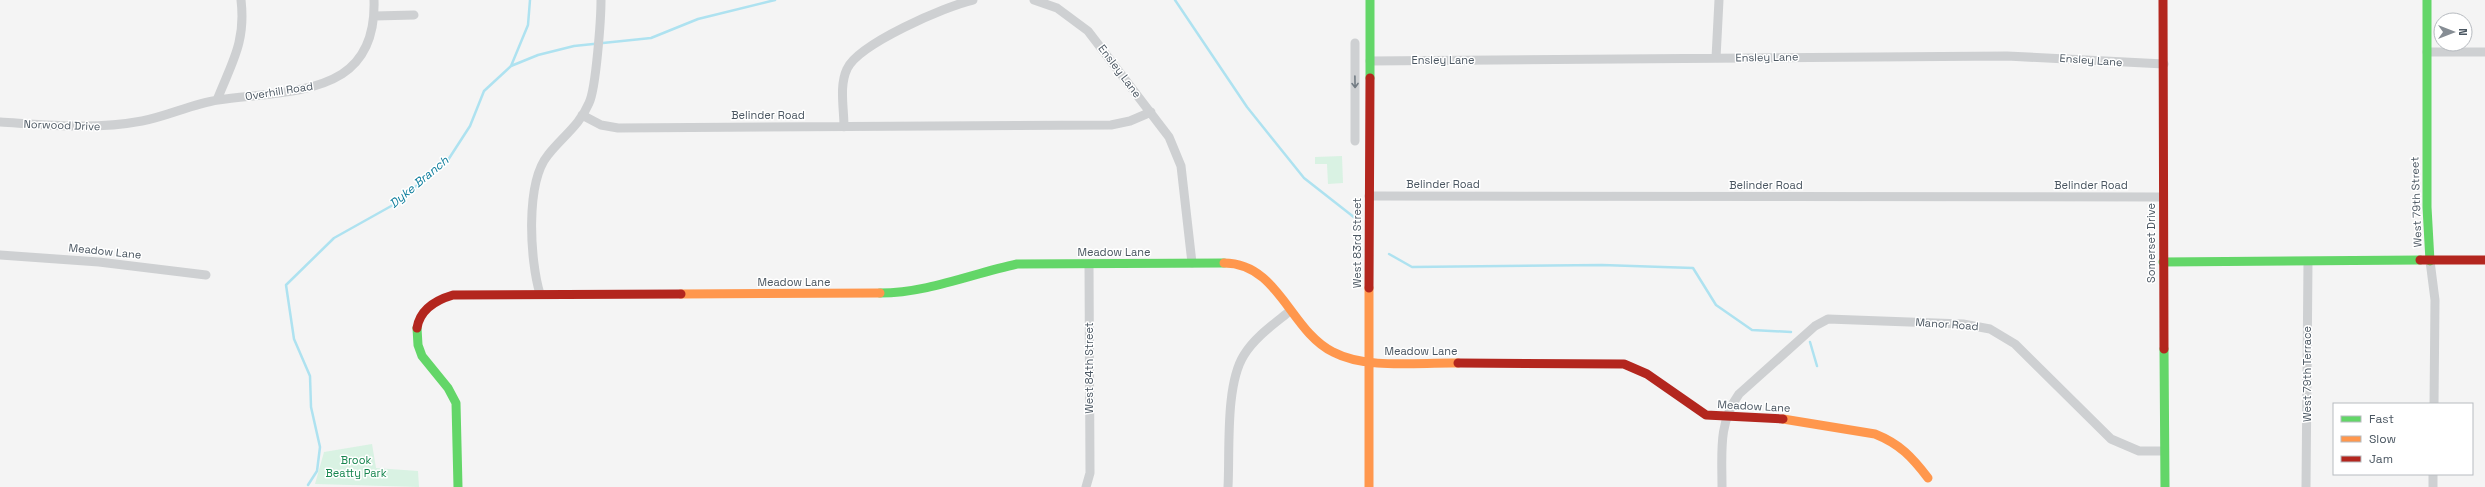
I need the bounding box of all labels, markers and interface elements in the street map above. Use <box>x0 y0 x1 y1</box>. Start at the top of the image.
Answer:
north arrow <box>2433 12 2473 52</box>
text: N <box>2456 28 2470 36</box>
street label: Ensley Lane <box>1095 42 1145 100</box>
street label: Ensley Lane <box>1735 49 1799 65</box>
street label: Ensley Lane <box>2059 51 2123 69</box>
street label: Ensley Lane <box>1411 53 1475 67</box>
one-way arrow <box>1351 75 1359 88</box>
street label: Overhill Road <box>244 79 314 103</box>
street label: Belinder Road <box>731 108 805 122</box>
street label: Norwood Drive <box>23 117 101 133</box>
water label: Dyke Branch <box>386 152 452 211</box>
street label: West 79th Street <box>2407 156 2425 248</box>
street label: Belinder Road <box>1406 177 1480 191</box>
street label: Belinder Road <box>1729 178 1803 192</box>
street label: Belinder Road <box>2054 178 2128 192</box>
street label: West 83rd Street <box>1350 198 1364 288</box>
street label: Somerset Drive <box>2144 203 2158 283</box>
street label: Meadow Lane <box>68 240 142 262</box>
street label: Meadow Lane <box>1077 245 1151 259</box>
street label: Meadow Lane <box>757 275 831 289</box>
street label: Manor Road <box>1915 315 1979 333</box>
street label: West 84th Street <box>1082 322 1096 414</box>
street label: West 79th Terrace <box>2300 326 2314 422</box>
street label: Meadow Lane <box>1384 344 1458 358</box>
street label: Meadow Lane <box>1717 397 1791 415</box>
legend <box>2333 403 2473 475</box>
text: Fast <box>2369 411 2394 427</box>
text: Slow <box>2369 431 2396 447</box>
text: Jam <box>2369 451 2393 467</box>
park label: Brook Beatty Park <box>325 453 387 480</box>

